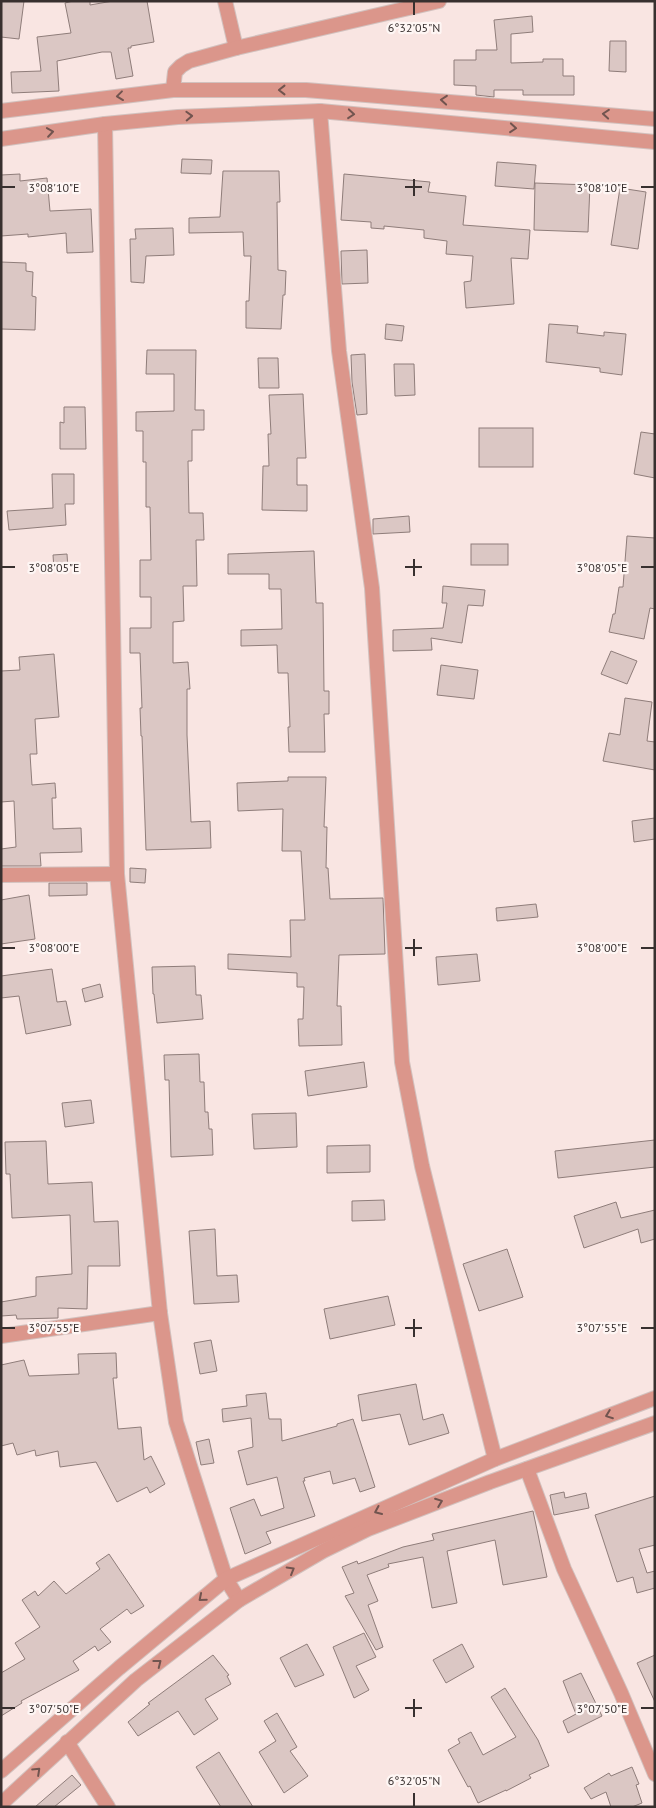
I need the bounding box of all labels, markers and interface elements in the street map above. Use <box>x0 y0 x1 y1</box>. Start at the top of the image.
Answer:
text: 6°32'05"N <box>388 20 440 35</box>
one-way arrow <box>278 85 286 95</box>
one-way arrow <box>116 90 124 101</box>
one-way arrow <box>440 95 448 106</box>
one-way arrow <box>347 108 355 119</box>
one-way arrow <box>602 109 610 120</box>
one-way arrow <box>185 111 193 122</box>
one-way arrow <box>509 122 517 133</box>
one-way arrow <box>46 127 54 138</box>
text: 3°08'10"E <box>29 180 79 195</box>
text: 3°08'10"E <box>577 180 627 195</box>
text: 3°08'05"E <box>29 560 79 575</box>
text: 3°08'05"E <box>577 560 627 575</box>
text: 3°08'00"E <box>29 940 79 955</box>
text: 3°08'00"E <box>577 940 627 955</box>
text: 3°07'55"E <box>29 1320 79 1335</box>
text: 3°07'55"E <box>577 1320 627 1335</box>
one-way arrow <box>605 1409 614 1420</box>
one-way arrow <box>434 1498 442 1508</box>
one-way arrow <box>374 1504 383 1515</box>
one-way arrow <box>286 1566 295 1576</box>
one-way arrow <box>199 1593 208 1601</box>
one-way arrow <box>152 1660 161 1668</box>
text: 3°07'50"E <box>29 1701 79 1716</box>
text: 3°07'50"E <box>577 1701 627 1716</box>
one-way arrow <box>31 1768 40 1777</box>
text: 6°32'05"N <box>388 1773 440 1788</box>

